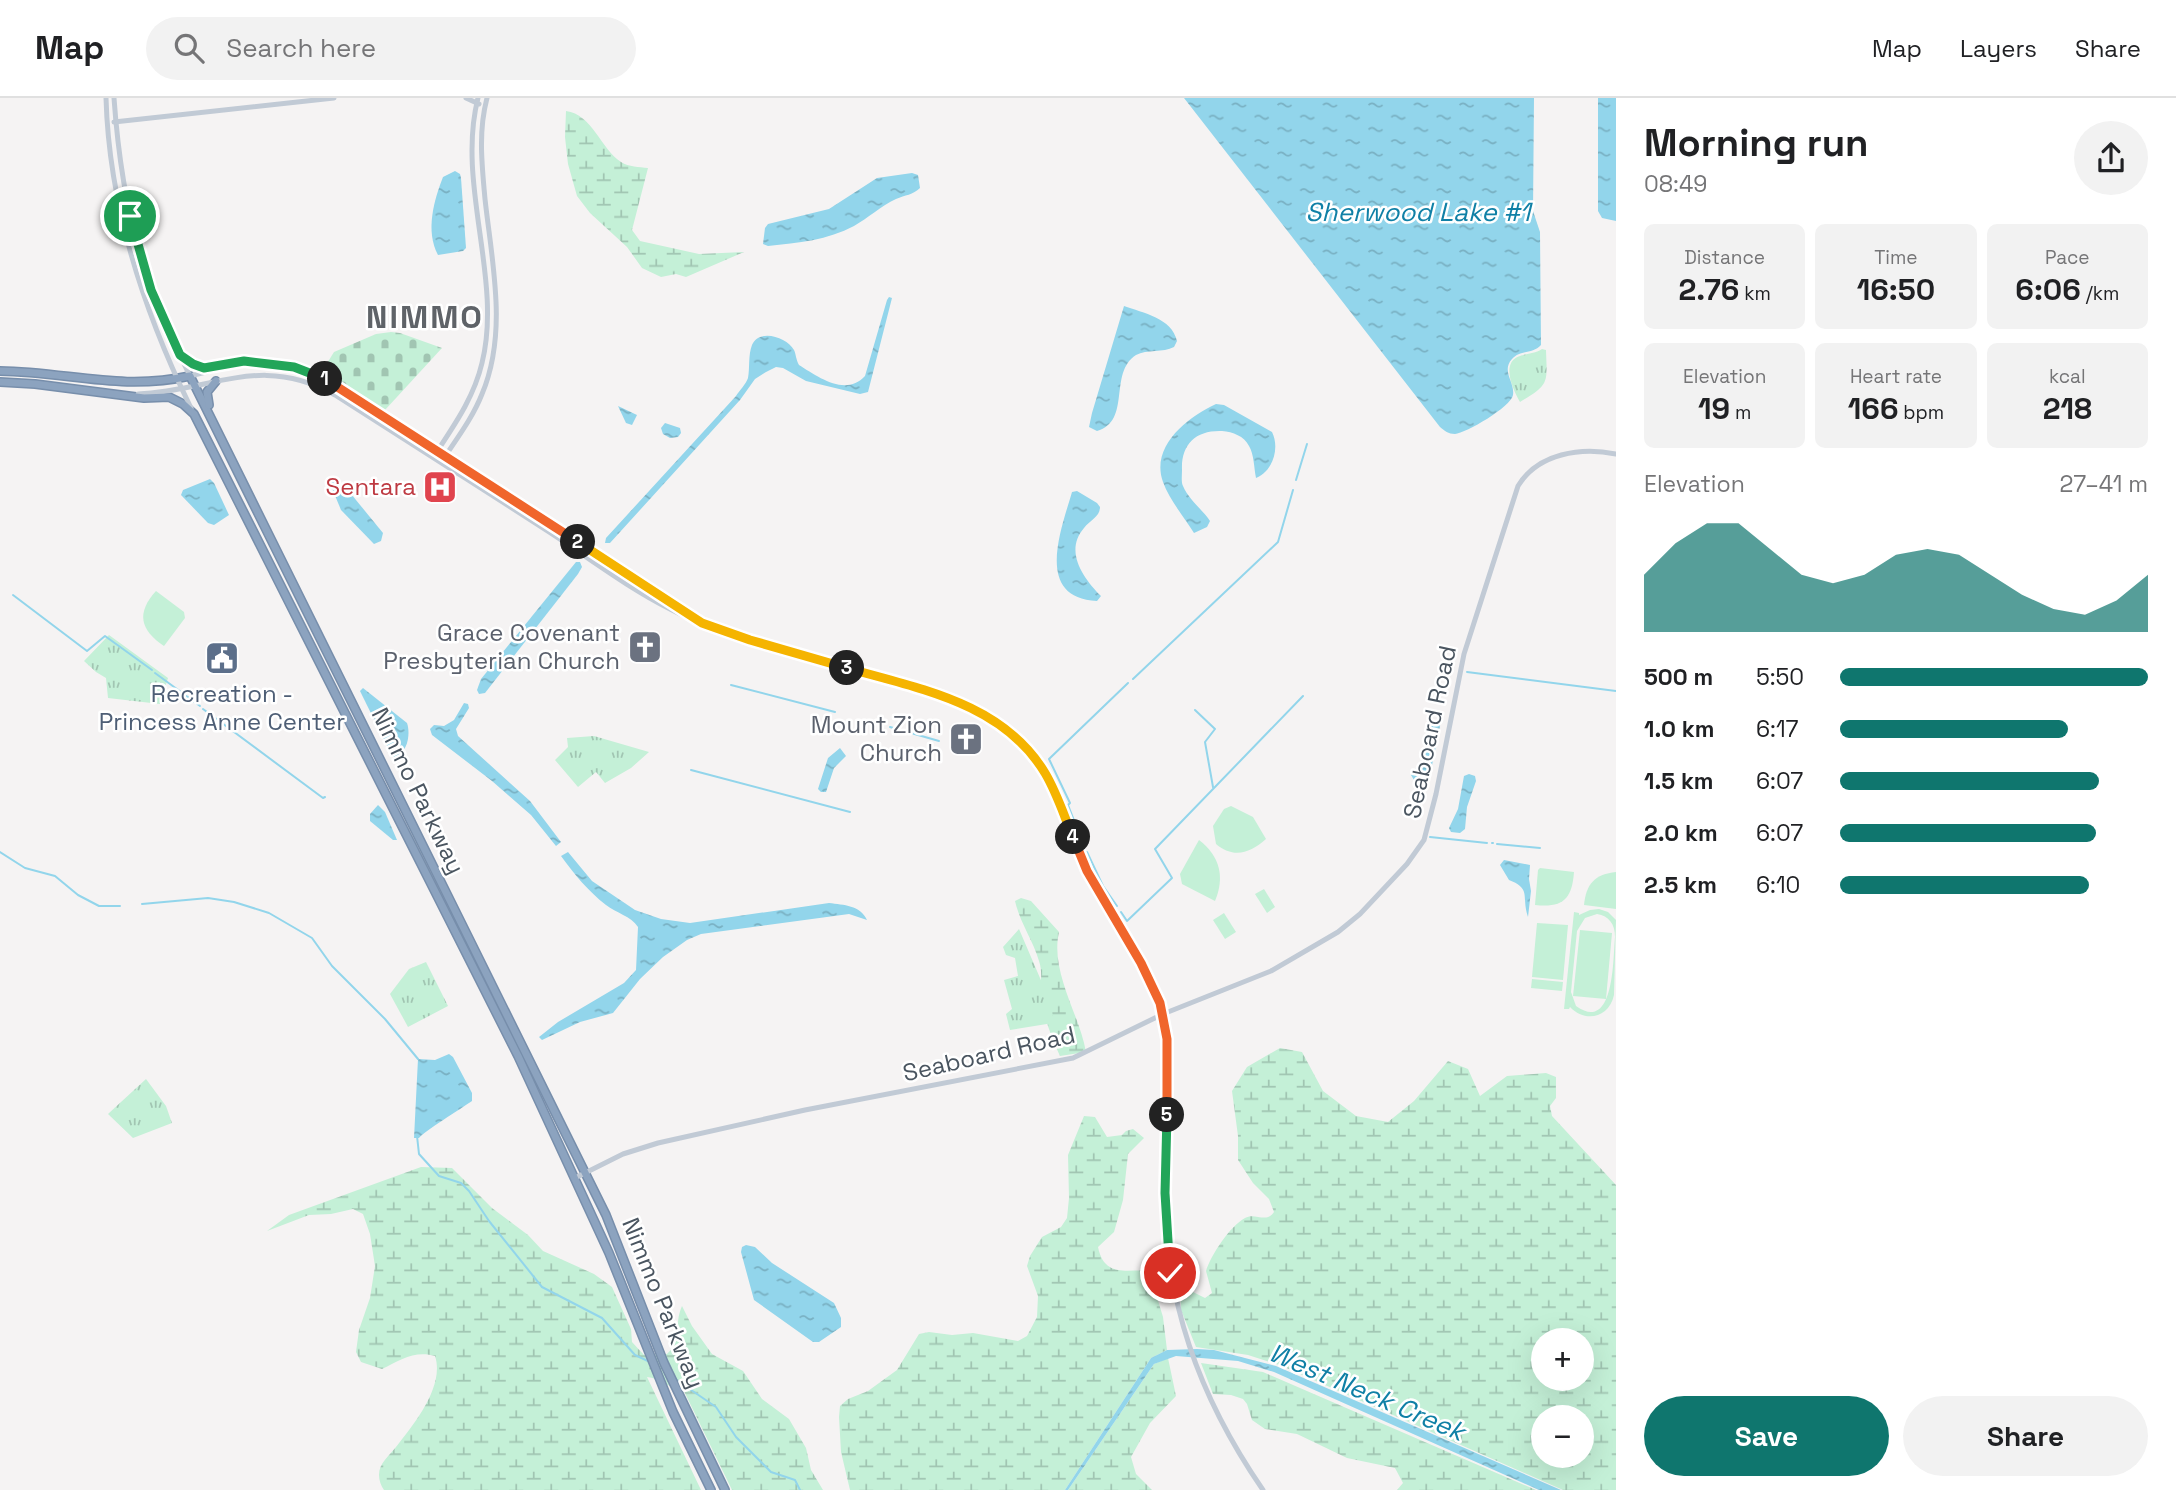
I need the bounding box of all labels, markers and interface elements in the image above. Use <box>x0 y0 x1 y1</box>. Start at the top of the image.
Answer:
search box <box>146 17 636 80</box>
text: Map <box>35 27 104 69</box>
icon: search <box>170 29 208 67</box>
text: Search here <box>226 31 376 65</box>
text: Map <box>1872 33 1922 64</box>
text: Layers <box>1960 33 2037 64</box>
text: Share <box>2075 33 2141 64</box>
text: Morning run <box>1644 119 1869 167</box>
button: share <box>2074 121 2148 195</box>
text: 08:49 <box>1644 169 1707 199</box>
pin <box>100 186 160 246</box>
water label: Sherwood Lake #1 <box>1306 195 1534 229</box>
icon: arrive <box>111 197 149 235</box>
text: Distance <box>1684 245 1765 270</box>
text: Time <box>1874 245 1918 270</box>
text: Pace <box>2045 245 2090 270</box>
text: 2.76 <box>1679 270 1739 309</box>
text: 16:50 <box>1857 270 1935 309</box>
text: 6:06 <box>2015 270 2081 309</box>
text: km <box>1739 281 1771 306</box>
text: /km <box>2081 281 2119 306</box>
district label: NIMMO <box>366 297 484 337</box>
pin: 1 <box>308 362 342 396</box>
text: Elevation <box>1683 364 1766 389</box>
text: Heart rate <box>1850 364 1942 389</box>
text: kcal <box>2049 364 2086 389</box>
text: 1 <box>320 366 329 391</box>
text: 19 <box>1698 389 1730 428</box>
text: 166 <box>1848 389 1898 428</box>
text: 218 <box>2043 389 2092 428</box>
text: m <box>1730 400 1751 425</box>
text: bpm <box>1898 400 1944 425</box>
hospital icon: Sentara <box>421 468 459 506</box>
text: Elevation <box>1644 469 1745 499</box>
text: 27–41 m <box>2060 469 2148 499</box>
place label: Sentara <box>325 471 416 502</box>
pin: 2 <box>560 524 596 560</box>
text: 2 <box>572 529 583 554</box>
place label: Grace Covenant Presbyterian Church <box>383 617 620 676</box>
church icon: Grace Covenant Presbyterian Church <box>626 628 664 666</box>
public building icon: Recreation - Princess Anne Center <box>203 639 241 677</box>
street label: Seaboard Road <box>1396 643 1463 821</box>
pin: 3 <box>830 650 864 686</box>
text: 3 <box>841 655 852 680</box>
text: 500 m <box>1644 662 1713 692</box>
text: 5:50 <box>1756 662 1804 692</box>
place label: Recreation - Princess Anne Center <box>99 678 345 737</box>
street label: Nimmo Parkway <box>365 703 472 879</box>
place label: Mount Zion Church <box>811 709 942 768</box>
text: 1.0 km <box>1644 714 1714 744</box>
text: 6:17 <box>1756 714 1798 744</box>
church icon: Mount Zion Church <box>947 720 985 758</box>
text: 1.5 km <box>1644 766 1714 796</box>
text: 6:07 <box>1756 766 1803 796</box>
text: 2.0 km <box>1644 818 1718 848</box>
text: 6:07 <box>1756 818 1803 848</box>
pin: 4 <box>1056 820 1090 854</box>
text: 4 <box>1066 824 1079 849</box>
text: 2.5 km <box>1644 870 1717 900</box>
text: 6:10 <box>1756 870 1800 900</box>
street label: Seaboard Road <box>900 1019 1078 1088</box>
pin: 5 <box>1150 1098 1184 1132</box>
text: 5 <box>1161 1102 1172 1127</box>
street label: Nimmo Parkway <box>615 1213 712 1393</box>
pin <box>1140 1243 1200 1303</box>
icon: check <box>1151 1254 1189 1292</box>
map controls <box>1531 1328 1594 1468</box>
button: + <box>1531 1328 1594 1391</box>
water label: West Neck Creek <box>1264 1335 1473 1450</box>
button: Save <box>1644 1396 1889 1476</box>
button: Share <box>1903 1396 2148 1476</box>
button: − <box>1531 1405 1594 1468</box>

